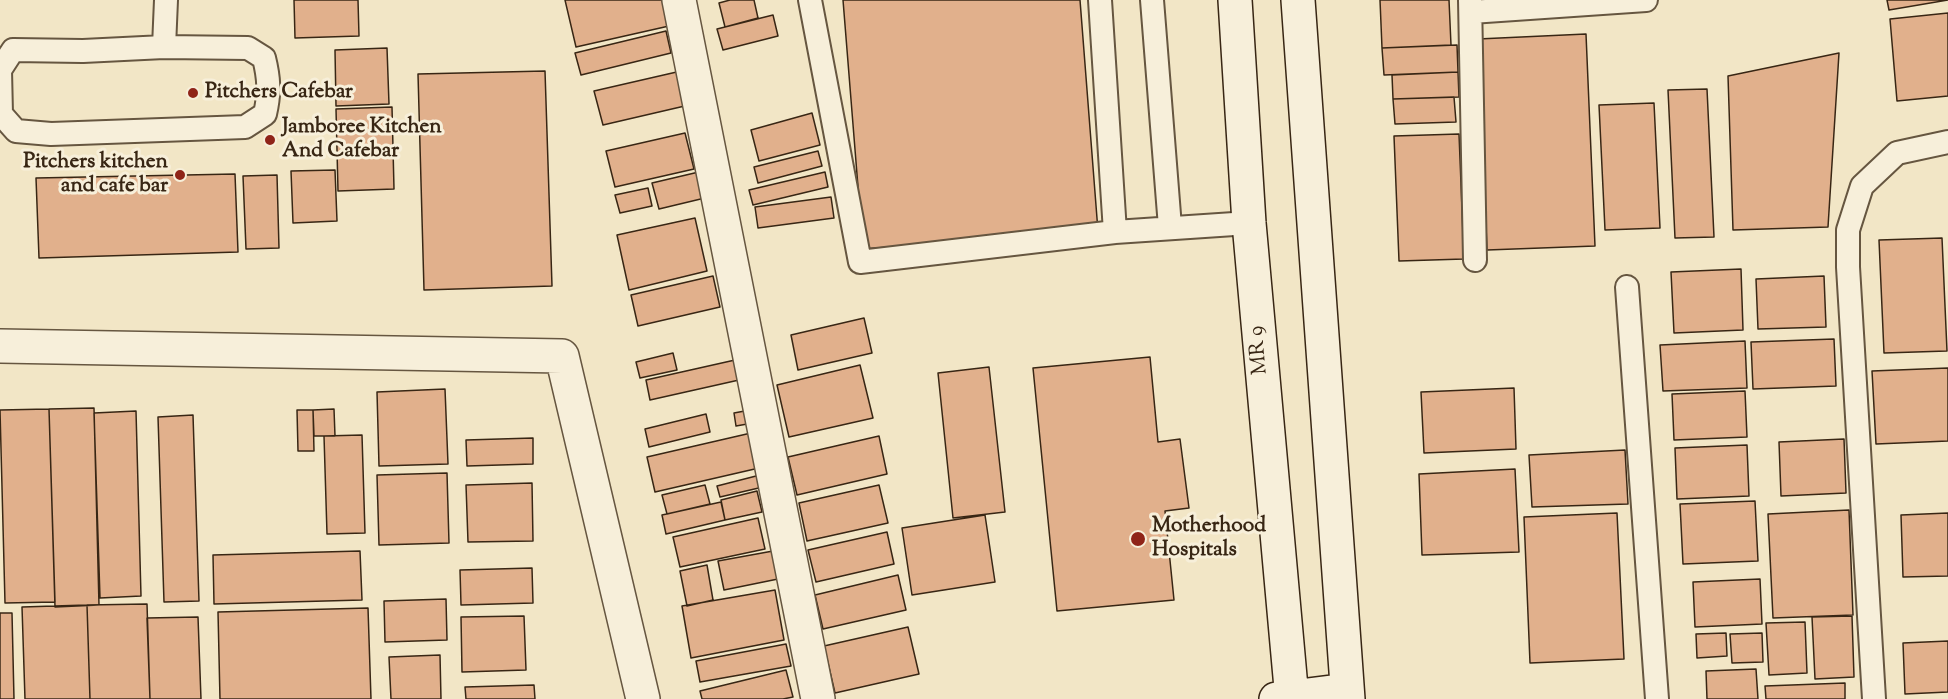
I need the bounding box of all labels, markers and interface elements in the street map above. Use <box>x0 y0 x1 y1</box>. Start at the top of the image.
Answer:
place label: Pitchers Cafebar <box>205 80 353 106</box>
marker: Pitchers Cafebar <box>186 86 200 100</box>
place label: Jamboree Kitchen And Cafebar <box>282 115 442 165</box>
marker: Jamboree Kitchen And Cafebar <box>263 133 277 147</box>
place label: Pitchers kitchen and cafe bar <box>23 150 168 200</box>
marker: Pitchers kitchen and cafe bar <box>173 168 187 182</box>
street label: MR 9 <box>1245 324 1275 376</box>
place label: Motherhood Hospitals <box>1152 514 1266 564</box>
marker: Motherhood Hospitals <box>1129 530 1147 548</box>

